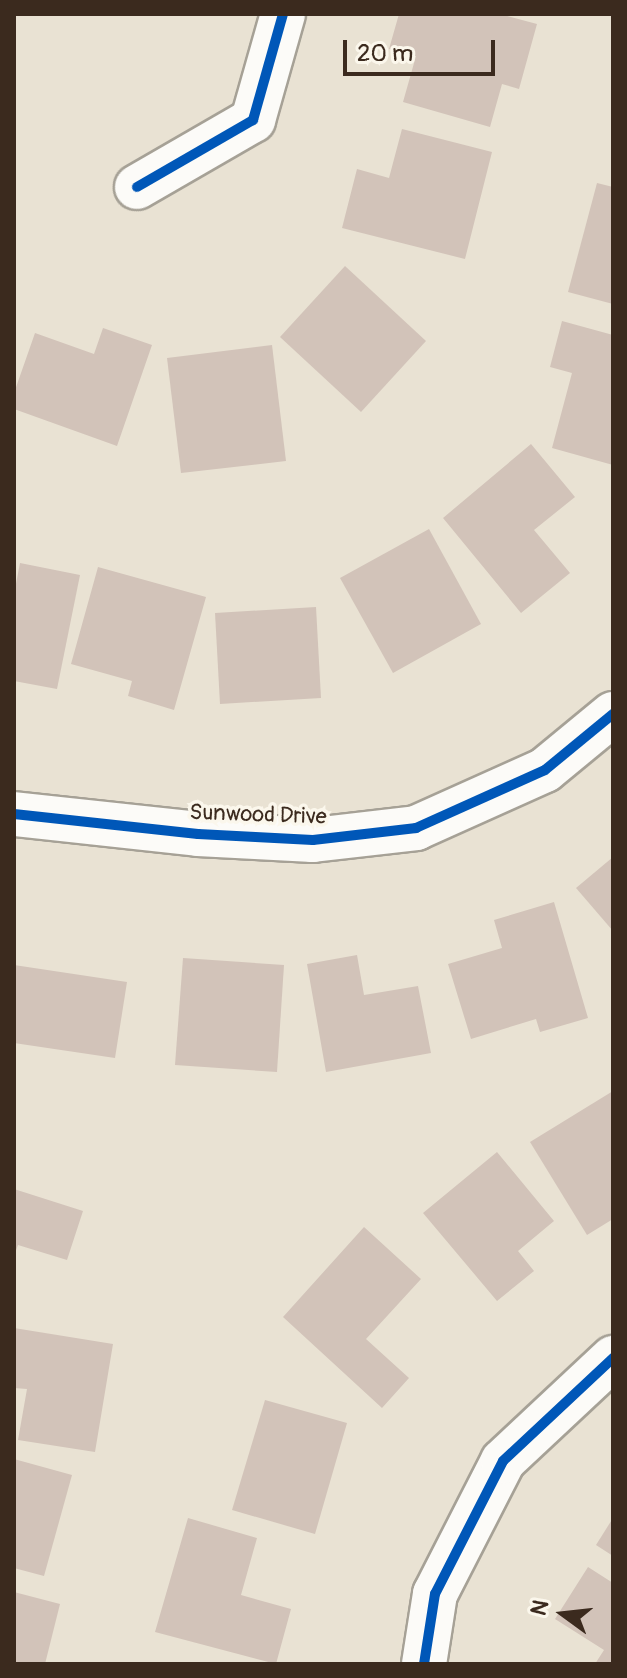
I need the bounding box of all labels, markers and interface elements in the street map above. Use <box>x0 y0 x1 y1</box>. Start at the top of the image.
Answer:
scale bar <box>347 24 499 74</box>
text: 20 m <box>357 39 413 68</box>
street label: Sunwood Drive <box>189 799 327 831</box>
north arrow <box>523 1574 603 1654</box>
text: N <box>524 1597 555 1619</box>

